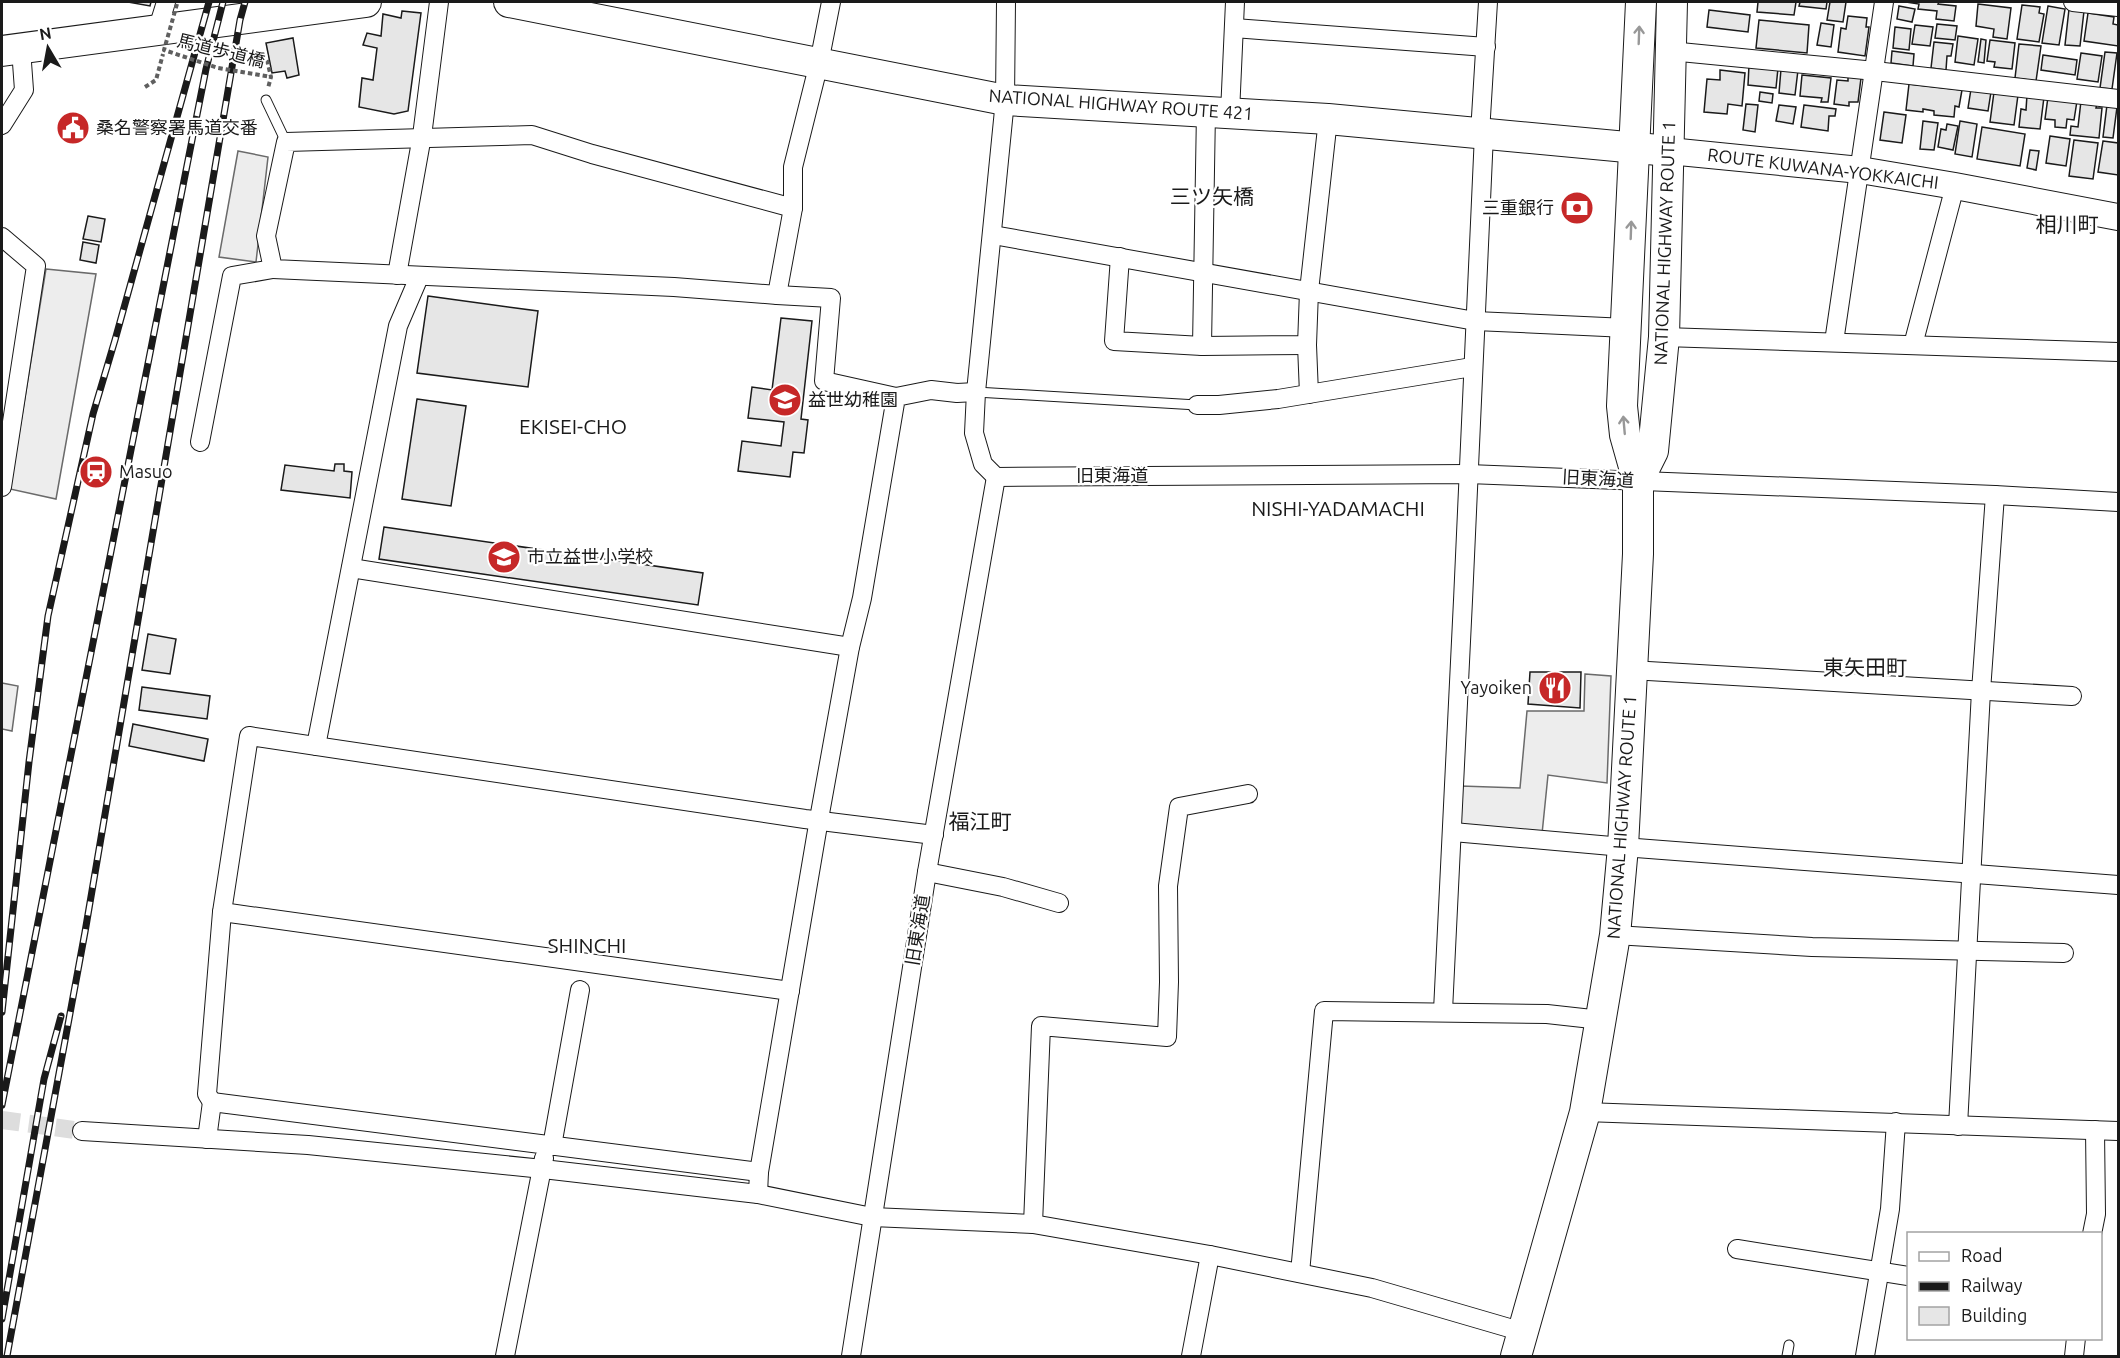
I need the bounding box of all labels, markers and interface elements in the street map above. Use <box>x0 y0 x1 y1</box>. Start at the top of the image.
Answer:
north arrow <box>18 18 78 78</box>
text: N <box>38 23 53 43</box>
one-way arrow <box>1634 26 1645 46</box>
street label: 馬道歩道橋 <box>175 29 267 71</box>
street label: NATIONAL HIGHWAY ROUTE 421 <box>988 85 1254 123</box>
public building icon: 桑名警察署馬道交番 <box>55 110 91 146</box>
place label: 桑名警察署馬道交番 <box>96 117 258 137</box>
street label: NATIONAL HIGHWAY ROUTE 1 <box>1650 120 1678 366</box>
street label: ROUTE KUWANA-YOKKAICHI <box>1706 144 1940 192</box>
district label: 三ツ矢橋 <box>1170 184 1254 208</box>
bank icon: 三重銀行 <box>1559 190 1595 226</box>
place label: 三重銀行 <box>1482 197 1554 217</box>
district label: 相川町 <box>2036 212 2099 236</box>
one-way arrow <box>1625 220 1636 240</box>
school or university icon: 益世幼稚園 <box>767 382 803 418</box>
place label: 益世幼稚園 <box>808 389 898 409</box>
district label: EKISEI-CHO <box>519 414 627 438</box>
one-way arrow <box>1618 415 1629 435</box>
station icon: Masuo <box>78 454 114 490</box>
place label: Masuo <box>119 461 173 481</box>
street label: 旧東海道 <box>1076 465 1148 485</box>
street label: 旧東海道 <box>1562 466 1635 490</box>
district label: NISHI-YADAMACHI <box>1251 496 1425 520</box>
school or university icon: 市立益世小学校 <box>486 539 522 575</box>
place label: 市立益世小学校 <box>527 546 653 566</box>
district label: 東矢田町 <box>1823 655 1907 679</box>
restaurant icon: Yayoiken <box>1537 670 1573 706</box>
place label: Yayoiken <box>1460 677 1532 697</box>
street label: NATIONAL HIGHWAY ROUTE 1 <box>1602 694 1640 940</box>
district label: 福江町 <box>949 809 1012 833</box>
street label: 旧東海道 <box>902 893 933 967</box>
district label: SHINCHI <box>548 933 626 957</box>
legend <box>1907 1232 2102 1340</box>
text: Road <box>1961 1245 2003 1265</box>
text: Railway <box>1961 1275 2023 1295</box>
text: Building <box>1961 1305 2027 1325</box>

